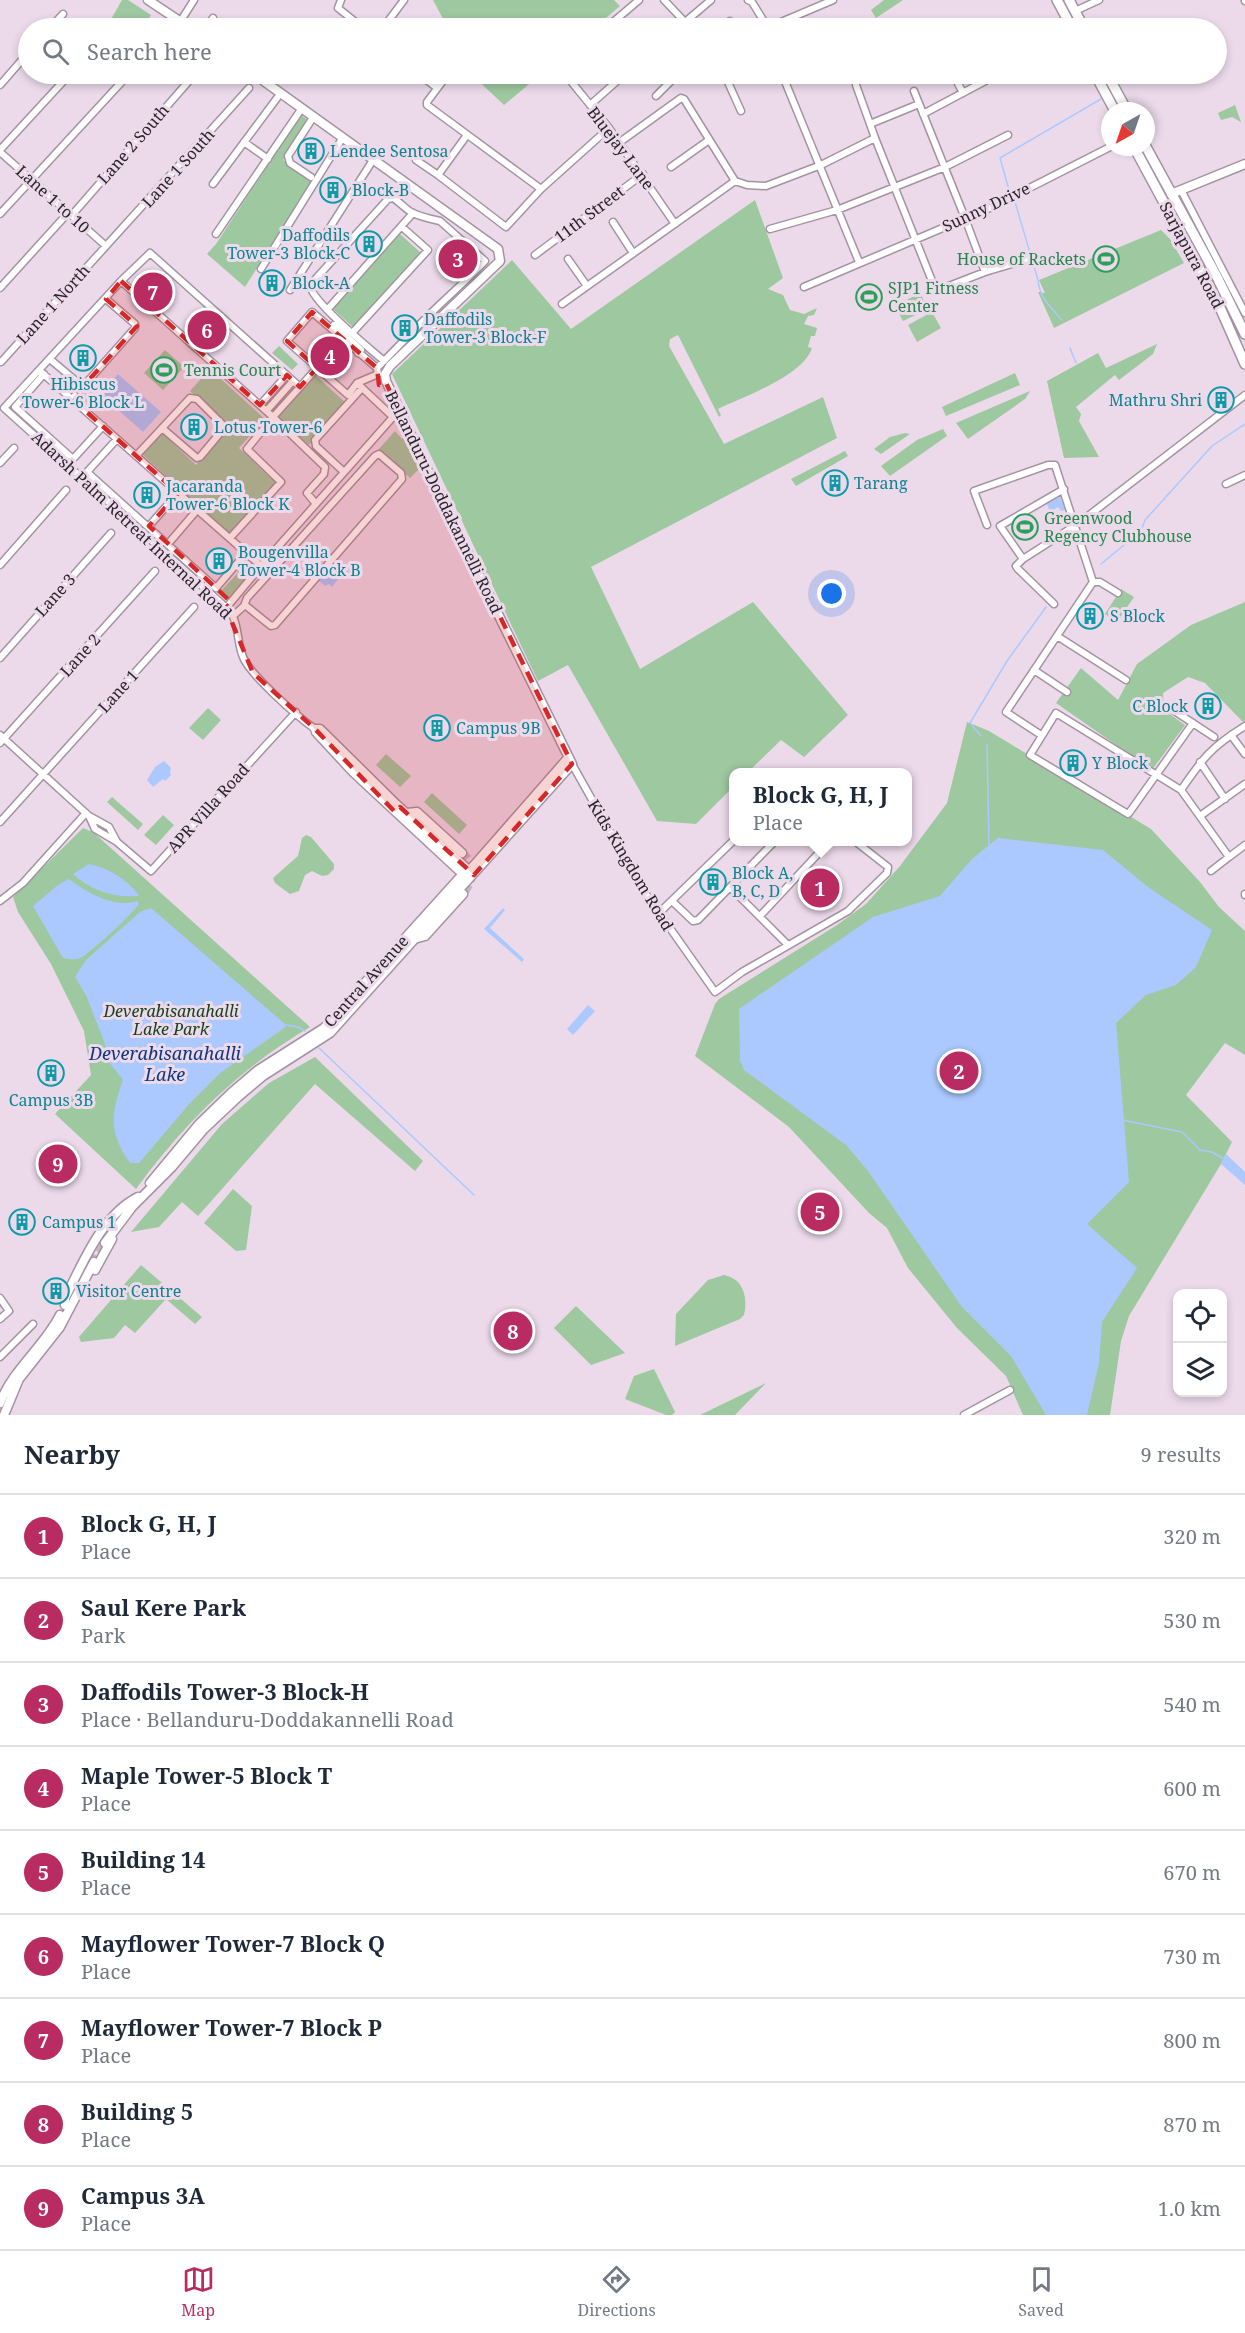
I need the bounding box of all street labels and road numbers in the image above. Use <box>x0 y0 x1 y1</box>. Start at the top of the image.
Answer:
street label: Lane 2 South <box>92 99 174 189</box>
street label: Bluejay Lane <box>583 102 659 194</box>
street label: Lane 1 South <box>137 124 219 212</box>
street label: Lane 1 to 10 <box>11 160 95 238</box>
street label: Sunny Drive <box>939 177 1033 237</box>
street label: 11th Street <box>549 180 629 248</box>
street label: Sarjapura Road <box>1155 198 1229 312</box>
street label: Lane 1 North <box>11 260 95 348</box>
street label: Bellanduru-Doddakannelli Road <box>380 387 508 617</box>
street label: Adarsh Palm Retreat Internal Road <box>27 426 237 624</box>
street label: Lane 3 <box>30 569 80 621</box>
street label: Lane 2 <box>55 629 105 681</box>
street label: Lane 1 <box>93 665 143 717</box>
street label: APR Villa Road <box>162 758 254 857</box>
street label: Kids Kingdom Road <box>583 795 679 935</box>
street label: Central Avenue <box>319 930 413 1032</box>

